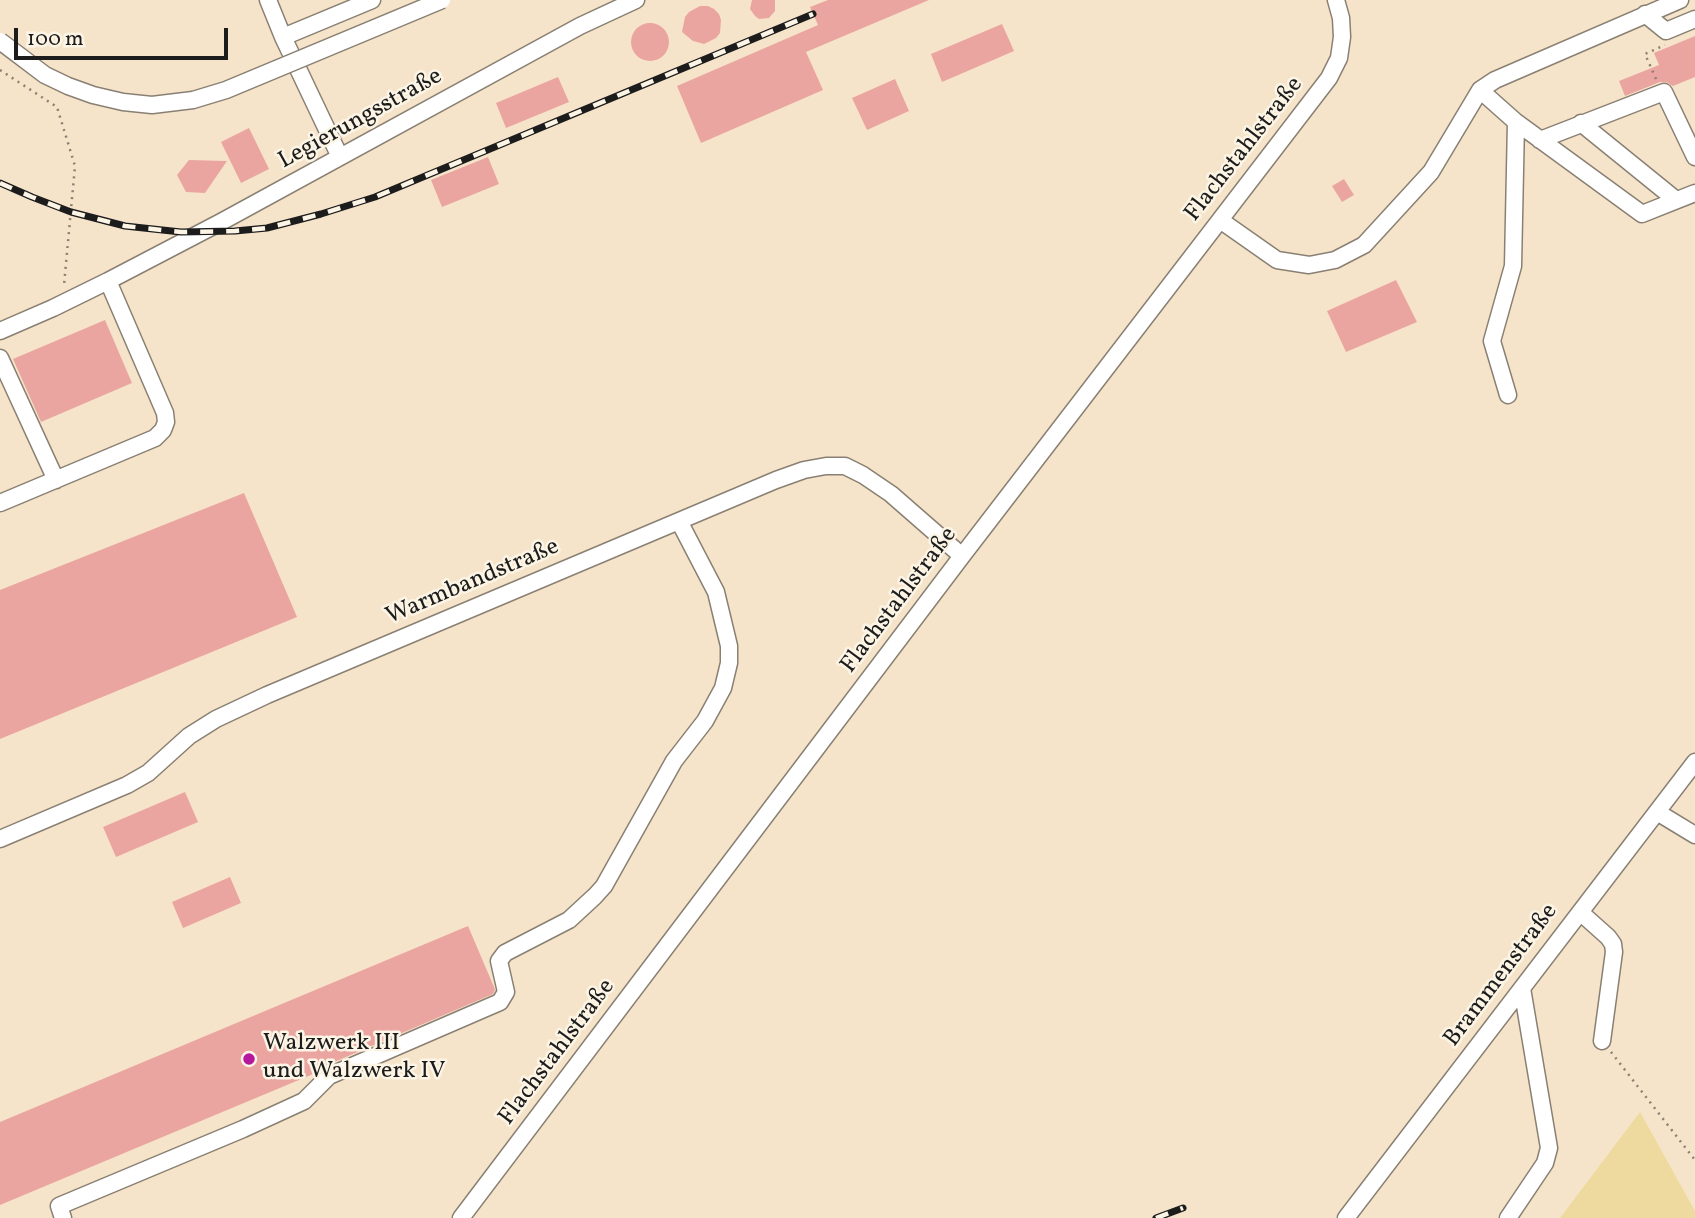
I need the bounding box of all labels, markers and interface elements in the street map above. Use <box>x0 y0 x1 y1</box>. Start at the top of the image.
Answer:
scale bar <box>18 14 231 58</box>
text: 100 m <box>27 25 84 54</box>
street label: Legierungsstraße <box>274 63 448 177</box>
street label: Flachstahlstraße <box>1180 72 1310 228</box>
street label: Flachstahlstraße <box>836 522 964 680</box>
street label: Warmbandstraße <box>382 534 564 632</box>
street label: Brammenstraße <box>1439 899 1565 1053</box>
street label: Flachstahlstraße <box>494 974 622 1132</box>
place label: Walzwerk III und Walzwerk IV <box>263 1031 445 1087</box>
marker: Walzwerk III und Walzwerk IV <box>241 1051 257 1067</box>

